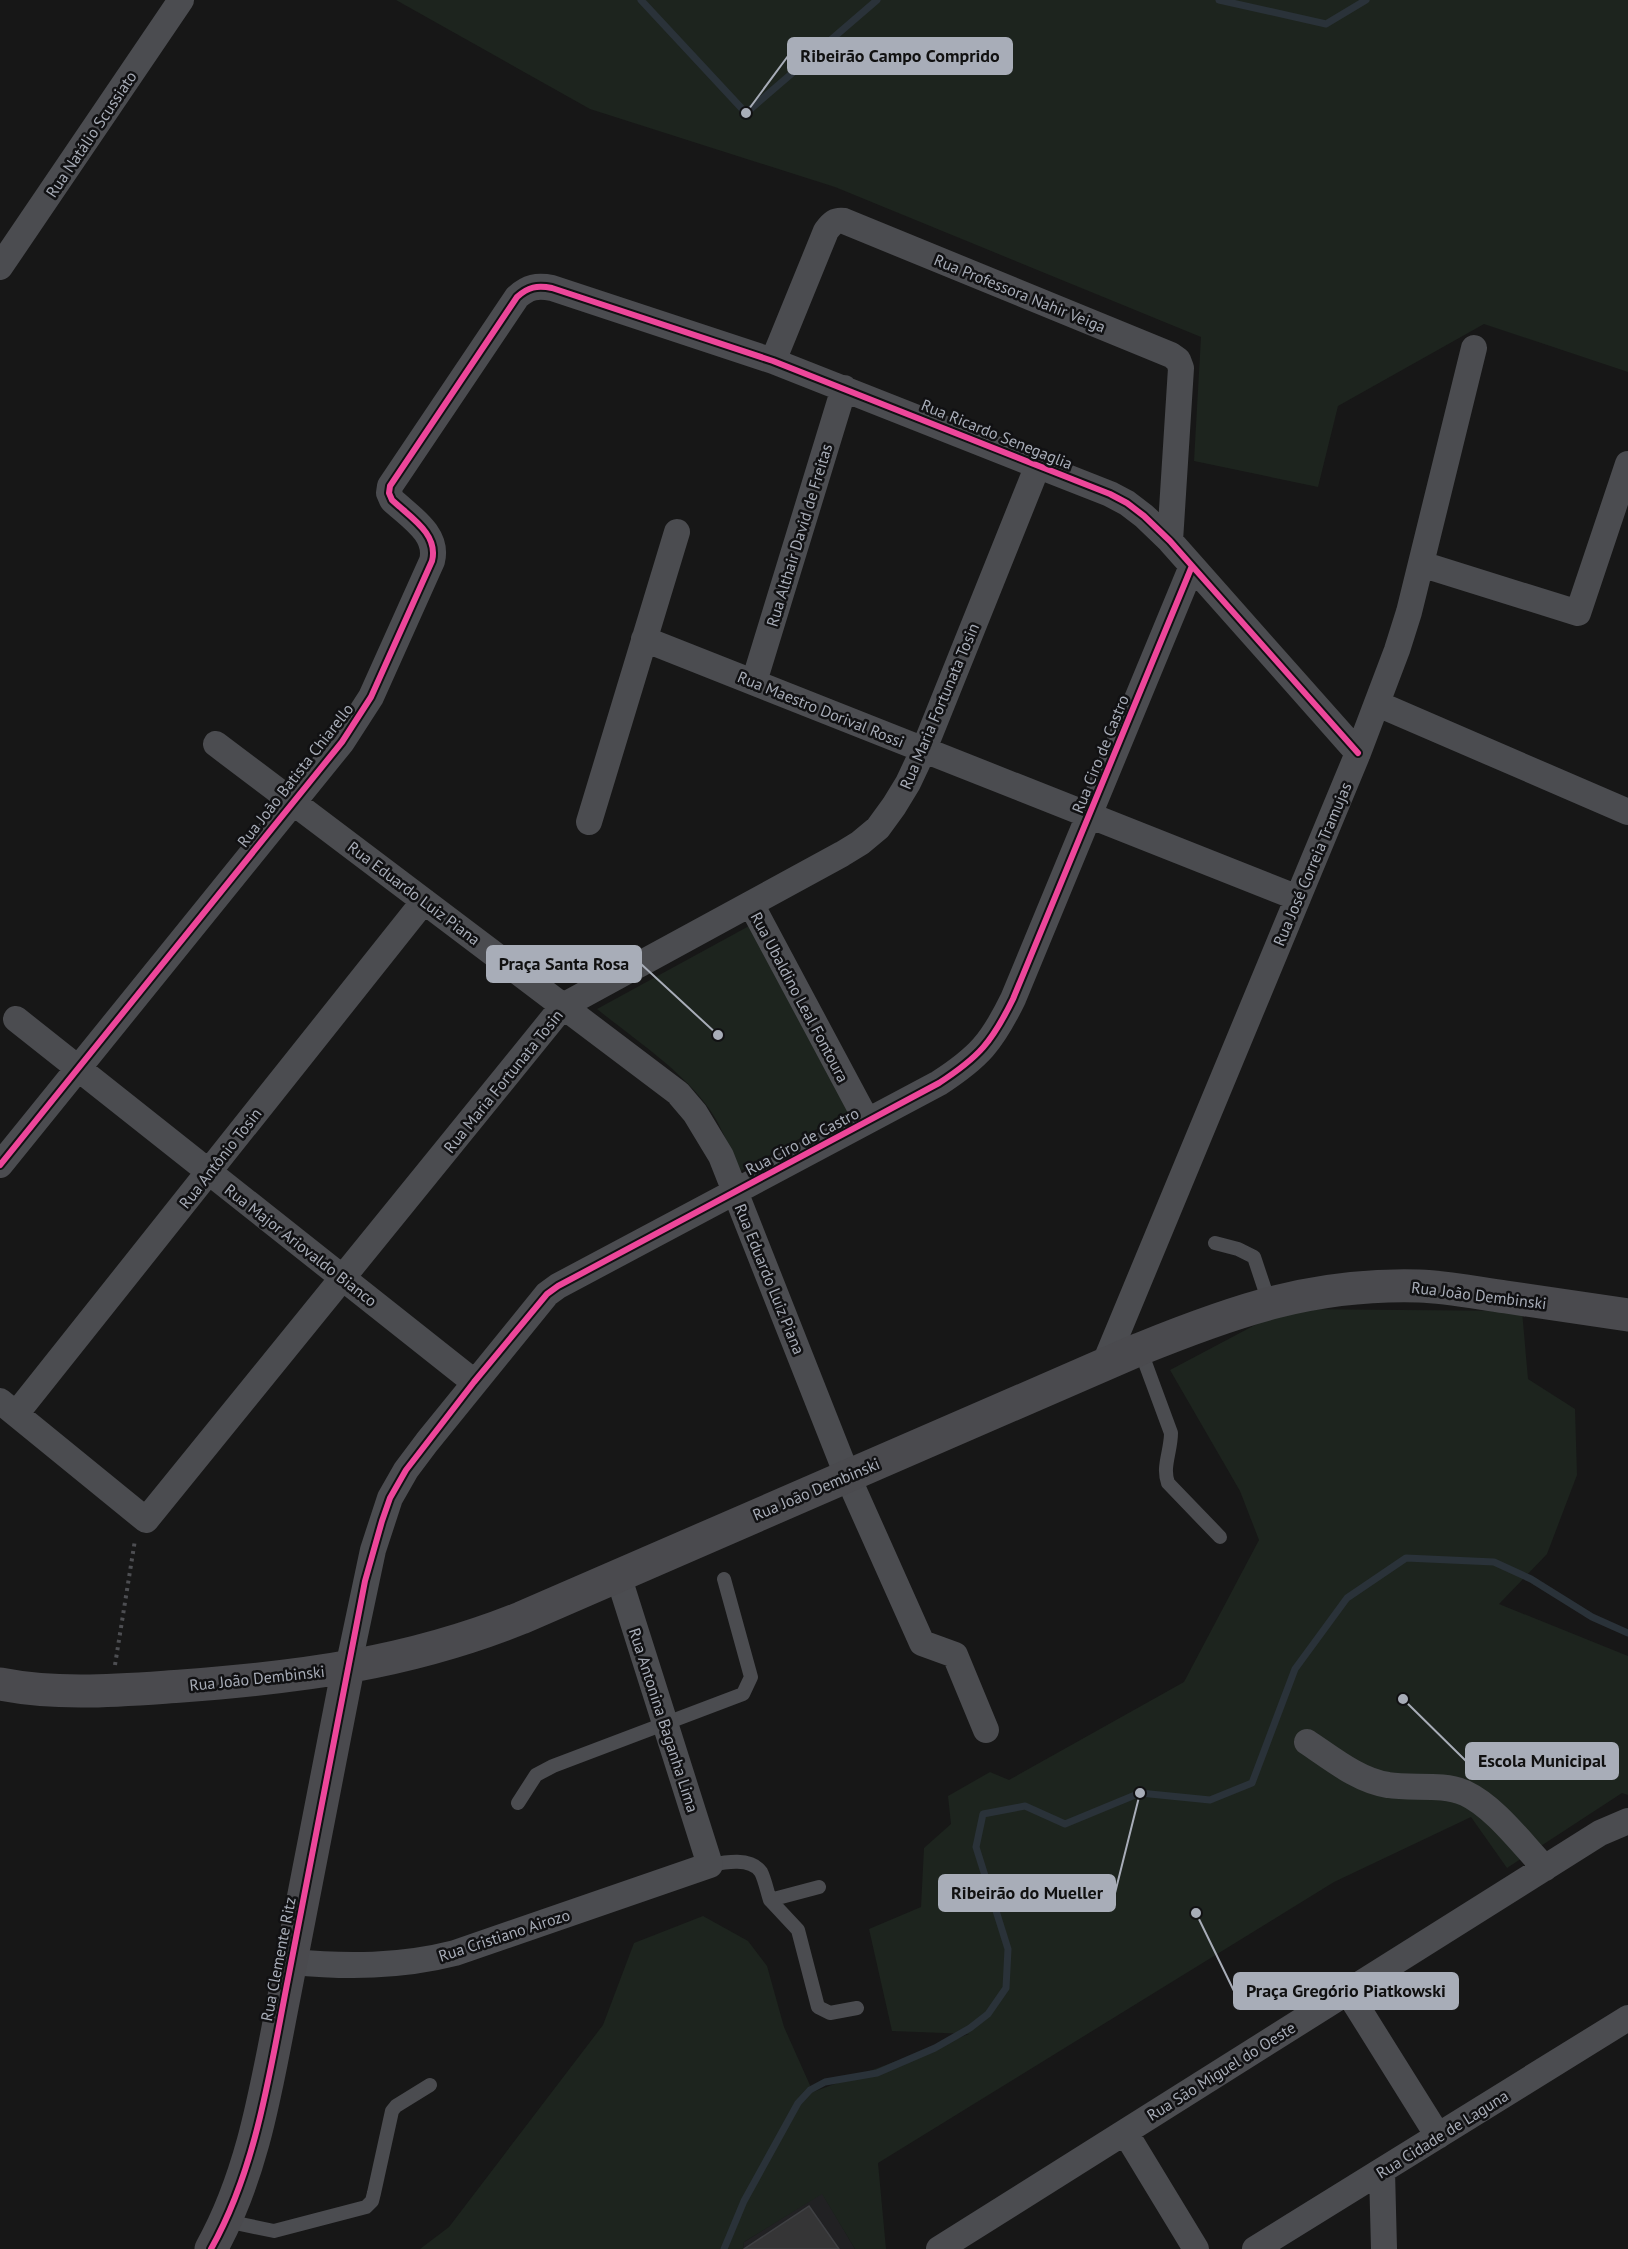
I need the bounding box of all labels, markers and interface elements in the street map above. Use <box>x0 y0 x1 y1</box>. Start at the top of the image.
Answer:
callout: Ribeirão Campo Comprido <box>788 38 1012 74</box>
text: Ribeirão Campo Comprido <box>800 44 1000 67</box>
street label: Rua Natálio Scussiato <box>41 67 141 201</box>
street label: Rua Professora Nahir Veiga <box>931 249 1109 337</box>
street label: Rua Ricardo Senegaglia <box>918 394 1076 474</box>
street label: Rua Althair David de Freitas <box>762 441 836 629</box>
street label: Rua Maria Fortunata Tosin <box>895 620 983 792</box>
street label: Rua Maestro Dorival Rossi <box>735 666 907 752</box>
street label: Rua Ciro de Castro <box>1067 692 1133 816</box>
street label: Rua João Batista Chiarello <box>233 699 357 851</box>
street label: Rua José Correia Tramujas <box>1268 779 1356 949</box>
street label: Rua Eduardo Luiz Piana <box>344 837 484 949</box>
street label: Rua Ubaldino Leal Fontoura <box>747 908 853 1086</box>
callout: Praça Santa Rosa <box>487 946 641 982</box>
text: Praça Santa Rosa <box>499 952 629 975</box>
street label: Rua Maria Fortunata Tosin <box>439 1005 567 1157</box>
street label: Rua Ciro de Castro <box>742 1103 862 1179</box>
street label: Rua Antônio Tosin <box>175 1104 265 1212</box>
street label: Rua Major Ariovaldo Bianco <box>221 1179 381 1311</box>
street label: Rua Eduardo Luiz Piana <box>731 1201 809 1357</box>
street label: Rua João Dembinski <box>1410 1277 1548 1313</box>
street label: Rua João Dembinski <box>749 1453 883 1525</box>
street label: Rua Antonina Baganha Lima <box>625 1625 703 1815</box>
street label: Rua João Dembinski <box>188 1661 326 1695</box>
callout: Escola Municipal <box>1466 1743 1618 1779</box>
text: Escola Municipal <box>1478 1749 1607 1772</box>
callout: Ribeirão do Mueller <box>939 1875 1115 1911</box>
text: Ribeirão do Mueller <box>951 1881 1104 1904</box>
street label: Rua Clemente Ritz <box>256 1895 300 2023</box>
street label: Rua Cristiano Airozo <box>436 1904 572 1966</box>
callout: Praça Gregório Piatkowski <box>1234 1973 1458 2009</box>
text: Praça Gregório Piatkowski <box>1246 1979 1446 2002</box>
street label: Rua São Miguel do Oeste <box>1143 2017 1299 2125</box>
street label: Rua Cidade de Laguna <box>1372 2085 1512 2183</box>

